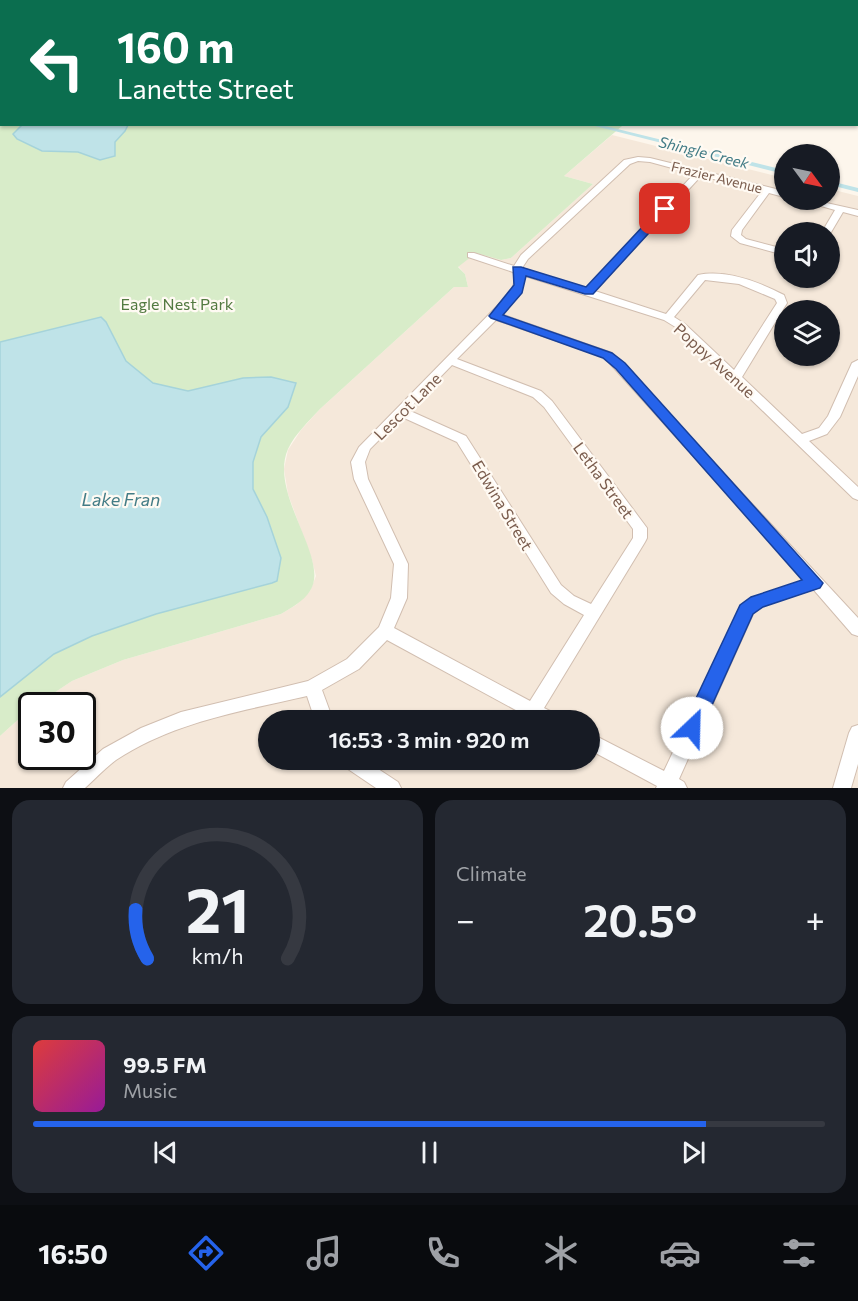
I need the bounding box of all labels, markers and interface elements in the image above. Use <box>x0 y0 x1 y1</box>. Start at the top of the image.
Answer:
text: 160 m <box>117 20 235 72</box>
icon: left <box>18 24 96 102</box>
text: Lanette Street <box>117 72 294 105</box>
water label: Shingle Creek <box>657 132 752 172</box>
north arrow <box>774 144 840 210</box>
map controls <box>774 144 840 366</box>
street label: Frazier Avenue <box>670 157 764 197</box>
pin <box>639 183 690 234</box>
icon: arrive <box>648 192 681 225</box>
button: sound <box>774 222 840 288</box>
park label: Eagle Nest Park <box>121 294 234 313</box>
button: layers <box>774 300 840 366</box>
street label: Poppy Avenue <box>670 319 760 401</box>
street label: Lescot Lane <box>370 369 444 443</box>
street label: Letha Street <box>570 438 638 522</box>
street label: Edwina Street <box>469 457 538 554</box>
water label: Lake Fran <box>82 488 160 510</box>
speed limit sign: 30 <box>18 692 96 770</box>
position arrow <box>660 696 724 760</box>
text: 16:53 · 3 min · 920 m <box>329 726 529 753</box>
text: Climate <box>456 861 526 885</box>
text: 21 <box>186 870 249 946</box>
text: 20.5° <box>583 891 697 946</box>
text: − <box>456 898 475 939</box>
text: + <box>806 898 825 939</box>
text: km/h <box>191 942 244 968</box>
text: 99.5 FM <box>123 1051 207 1078</box>
text: Music <box>123 1078 177 1102</box>
icon: previous <box>149 1136 182 1169</box>
icon: pause <box>413 1136 446 1169</box>
icon: next <box>677 1136 710 1169</box>
icon: directions <box>185 1232 227 1274</box>
icon: music <box>303 1232 345 1274</box>
icon: phone <box>422 1232 464 1274</box>
icon: climate <box>540 1232 582 1274</box>
icon: car <box>659 1232 701 1274</box>
icon: filters <box>778 1232 820 1274</box>
text: 16:50 <box>38 1237 108 1270</box>

